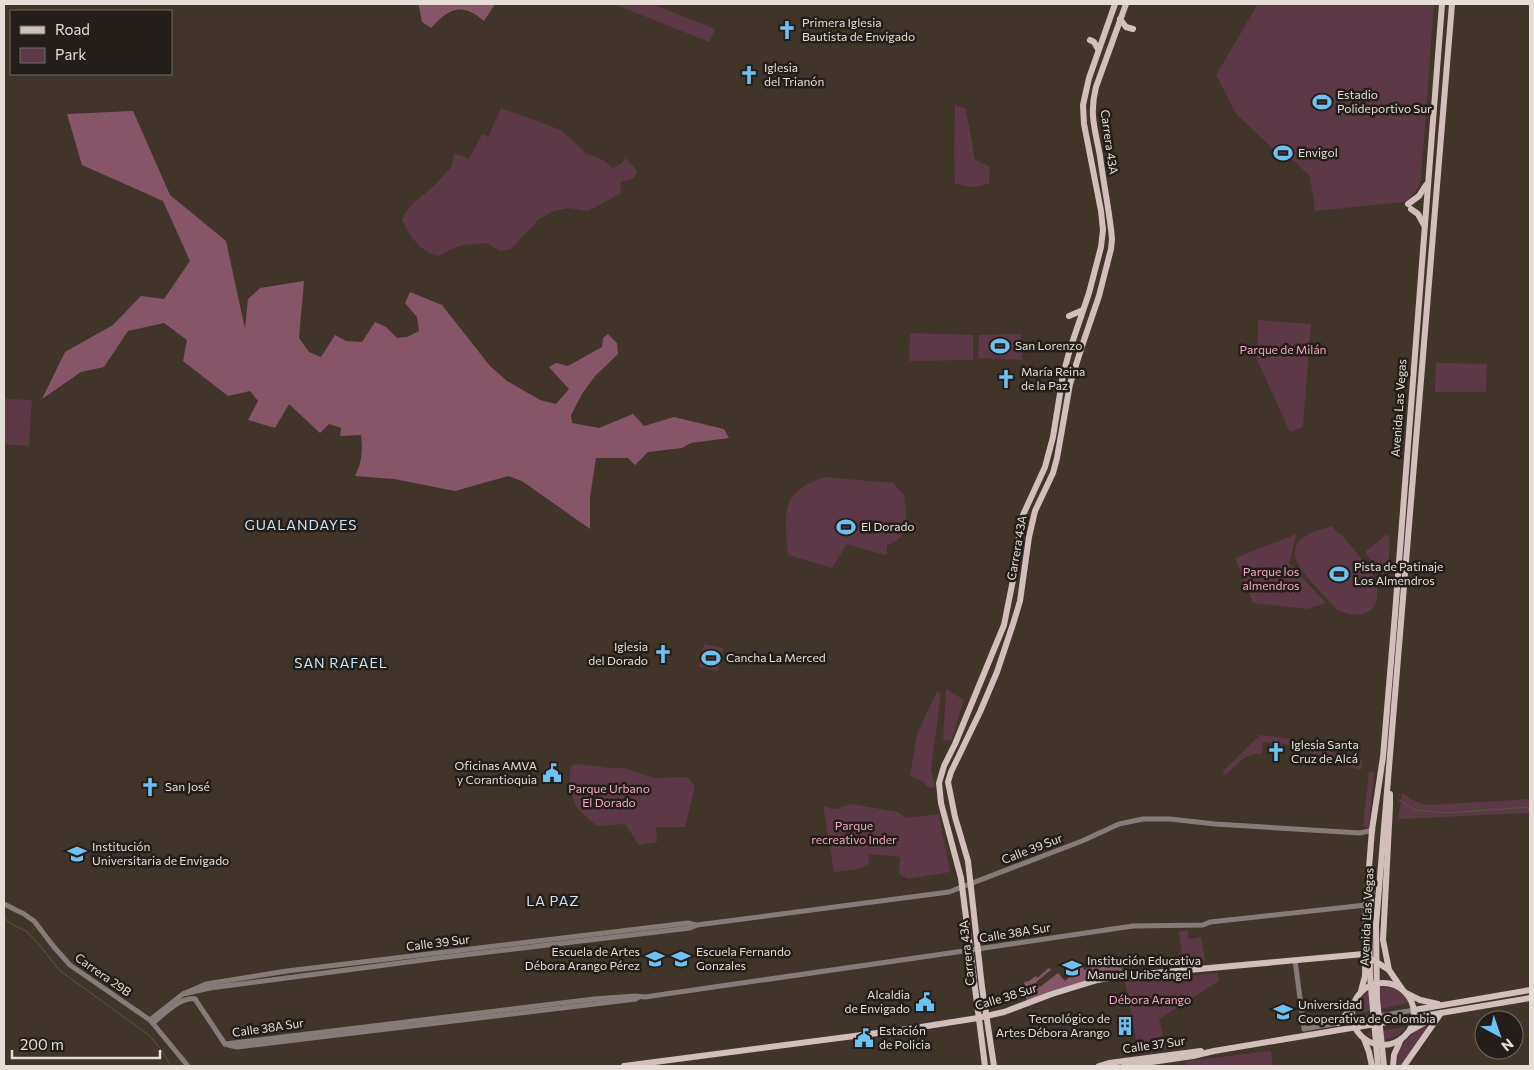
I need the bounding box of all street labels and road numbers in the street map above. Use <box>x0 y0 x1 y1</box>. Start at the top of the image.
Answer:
street label: Carrera 43A <box>1098 108 1121 175</box>
street label: Avenida Las Vegas <box>1388 358 1408 457</box>
street label: Carrera 43A <box>1003 514 1029 581</box>
street label: Calle 39 Sur <box>999 830 1064 866</box>
street label: Avenida Las Vegas <box>1356 867 1376 966</box>
street label: Calle 38A Sur <box>978 919 1052 945</box>
street label: Carrera 43A <box>956 920 976 986</box>
street label: Calle 39 Sur <box>405 931 471 953</box>
street label: Carrera 29B <box>73 950 134 999</box>
street label: Calle 38 Sur <box>973 980 1039 1012</box>
street label: Calle 38A Sur <box>231 1015 305 1039</box>
street label: Calle 37 Sur <box>1122 1033 1186 1055</box>

